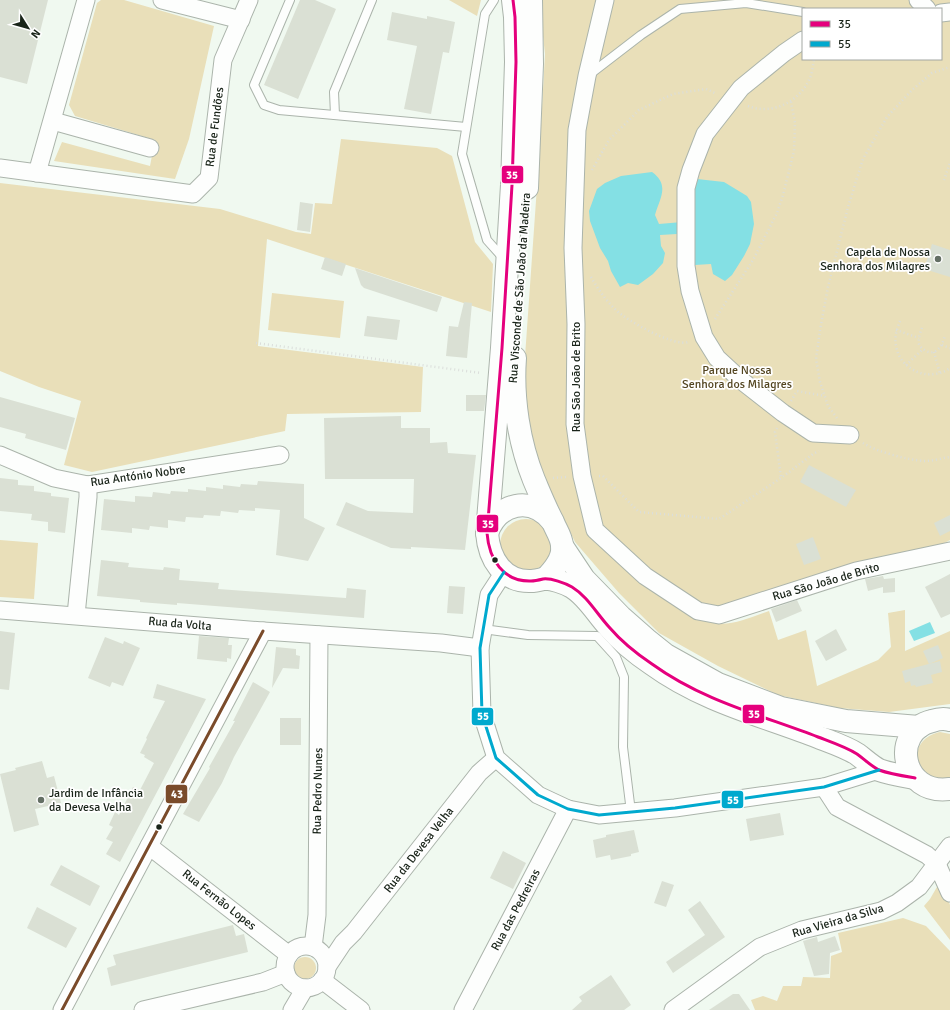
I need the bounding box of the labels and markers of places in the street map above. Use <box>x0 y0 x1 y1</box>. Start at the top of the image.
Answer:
place label: Capela de Nossa Senhora dos Milagres <box>820 245 930 274</box>
marker: Capela de Nossa Senhora dos Milagres <box>933 254 943 264</box>
unlabelled marker <box>490 555 500 565</box>
place label: Jardim de Infância da Devesa Velha <box>49 786 143 815</box>
marker: Jardim de Infância da Devesa Velha <box>36 795 46 805</box>
unlabelled marker <box>154 822 164 832</box>

